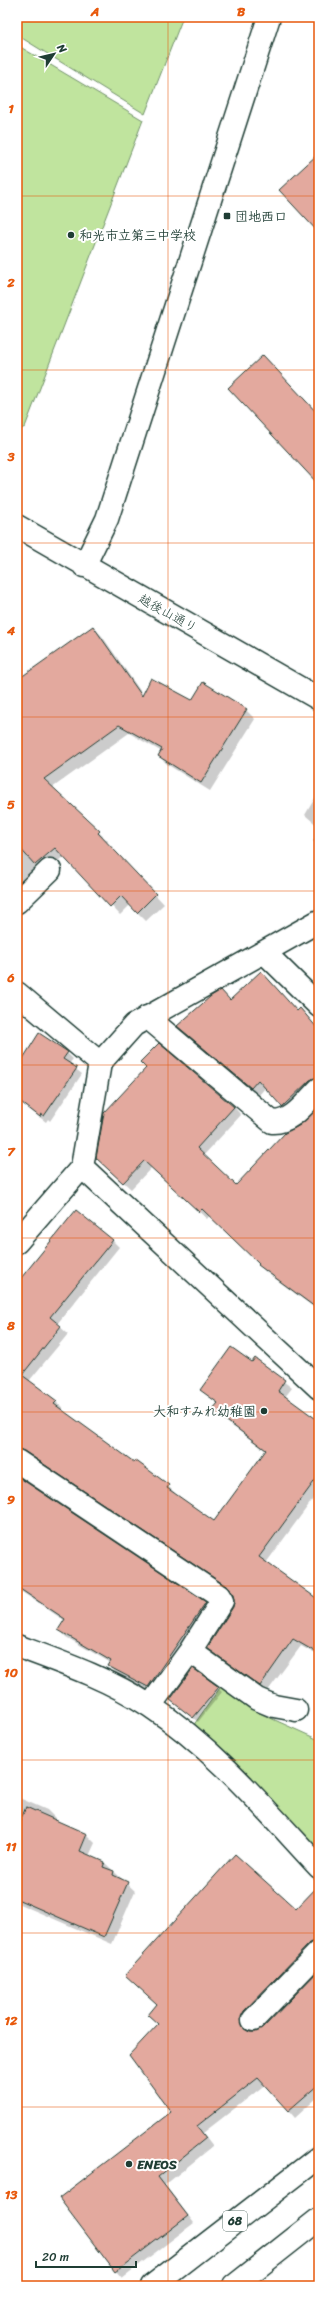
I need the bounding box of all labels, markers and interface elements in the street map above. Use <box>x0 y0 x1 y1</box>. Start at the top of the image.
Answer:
text: A <box>90 0 99 23</box>
text: B <box>237 0 246 23</box>
north arrow <box>34 34 74 74</box>
text: N <box>51 39 72 57</box>
text: 1 <box>8 97 14 120</box>
place label: 団地西口 <box>235 205 287 228</box>
marker: 団地西口 <box>222 211 232 221</box>
place label: 和光市立第三中学校 <box>79 224 196 247</box>
marker: 和光市立第三中学校 <box>66 230 76 240</box>
text: 2 <box>6 271 15 294</box>
text: 3 <box>6 445 15 468</box>
street label: 越後山通り <box>134 587 202 639</box>
text: 4 <box>6 619 16 642</box>
text: 5 <box>7 793 15 816</box>
text: 6 <box>6 966 15 989</box>
text: 7 <box>7 1140 16 1163</box>
text: 8 <box>6 1314 15 1337</box>
place label: 大和すみれ幼稚園 <box>153 1400 256 1423</box>
marker: 大和すみれ幼稚園 <box>259 1406 269 1416</box>
text: 9 <box>7 1488 15 1511</box>
text: 10 <box>4 1661 18 1684</box>
text: 11 <box>5 1835 17 1858</box>
text: 12 <box>4 2009 18 2032</box>
place label: ENEOS <box>137 2153 178 2176</box>
marker: ENEOS <box>124 2159 134 2169</box>
text: 13 <box>5 2183 18 2206</box>
road number: 68 <box>223 2211 247 2231</box>
scale bar <box>36 2243 136 2269</box>
text: 20 m <box>42 2246 69 2268</box>

